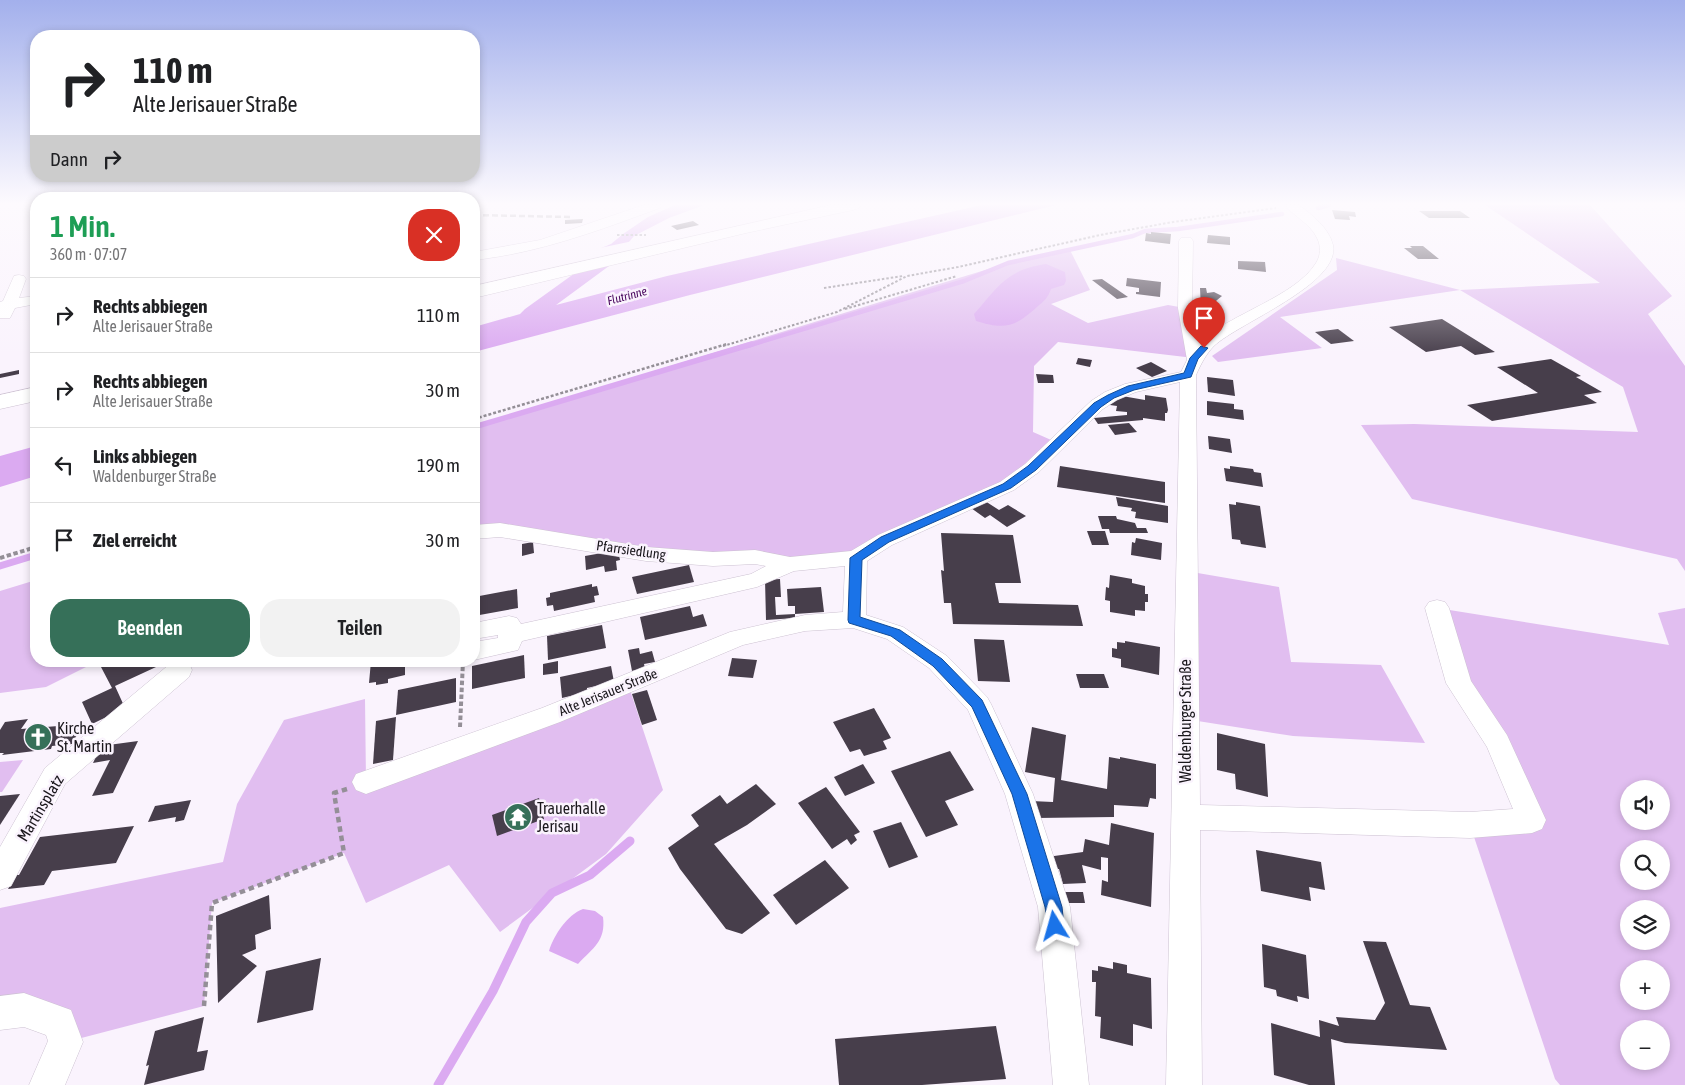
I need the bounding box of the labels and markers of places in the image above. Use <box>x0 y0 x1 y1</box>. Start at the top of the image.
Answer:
pin <box>1183 297 1225 348</box>
place label: Kirche St. Martin <box>57 719 112 755</box>
church icon: Kirche St. Martin <box>23 722 53 752</box>
place label: Trauerhalle Jerisau <box>537 799 605 835</box>
temple icon: Trauerhalle Jerisau <box>503 802 533 832</box>

